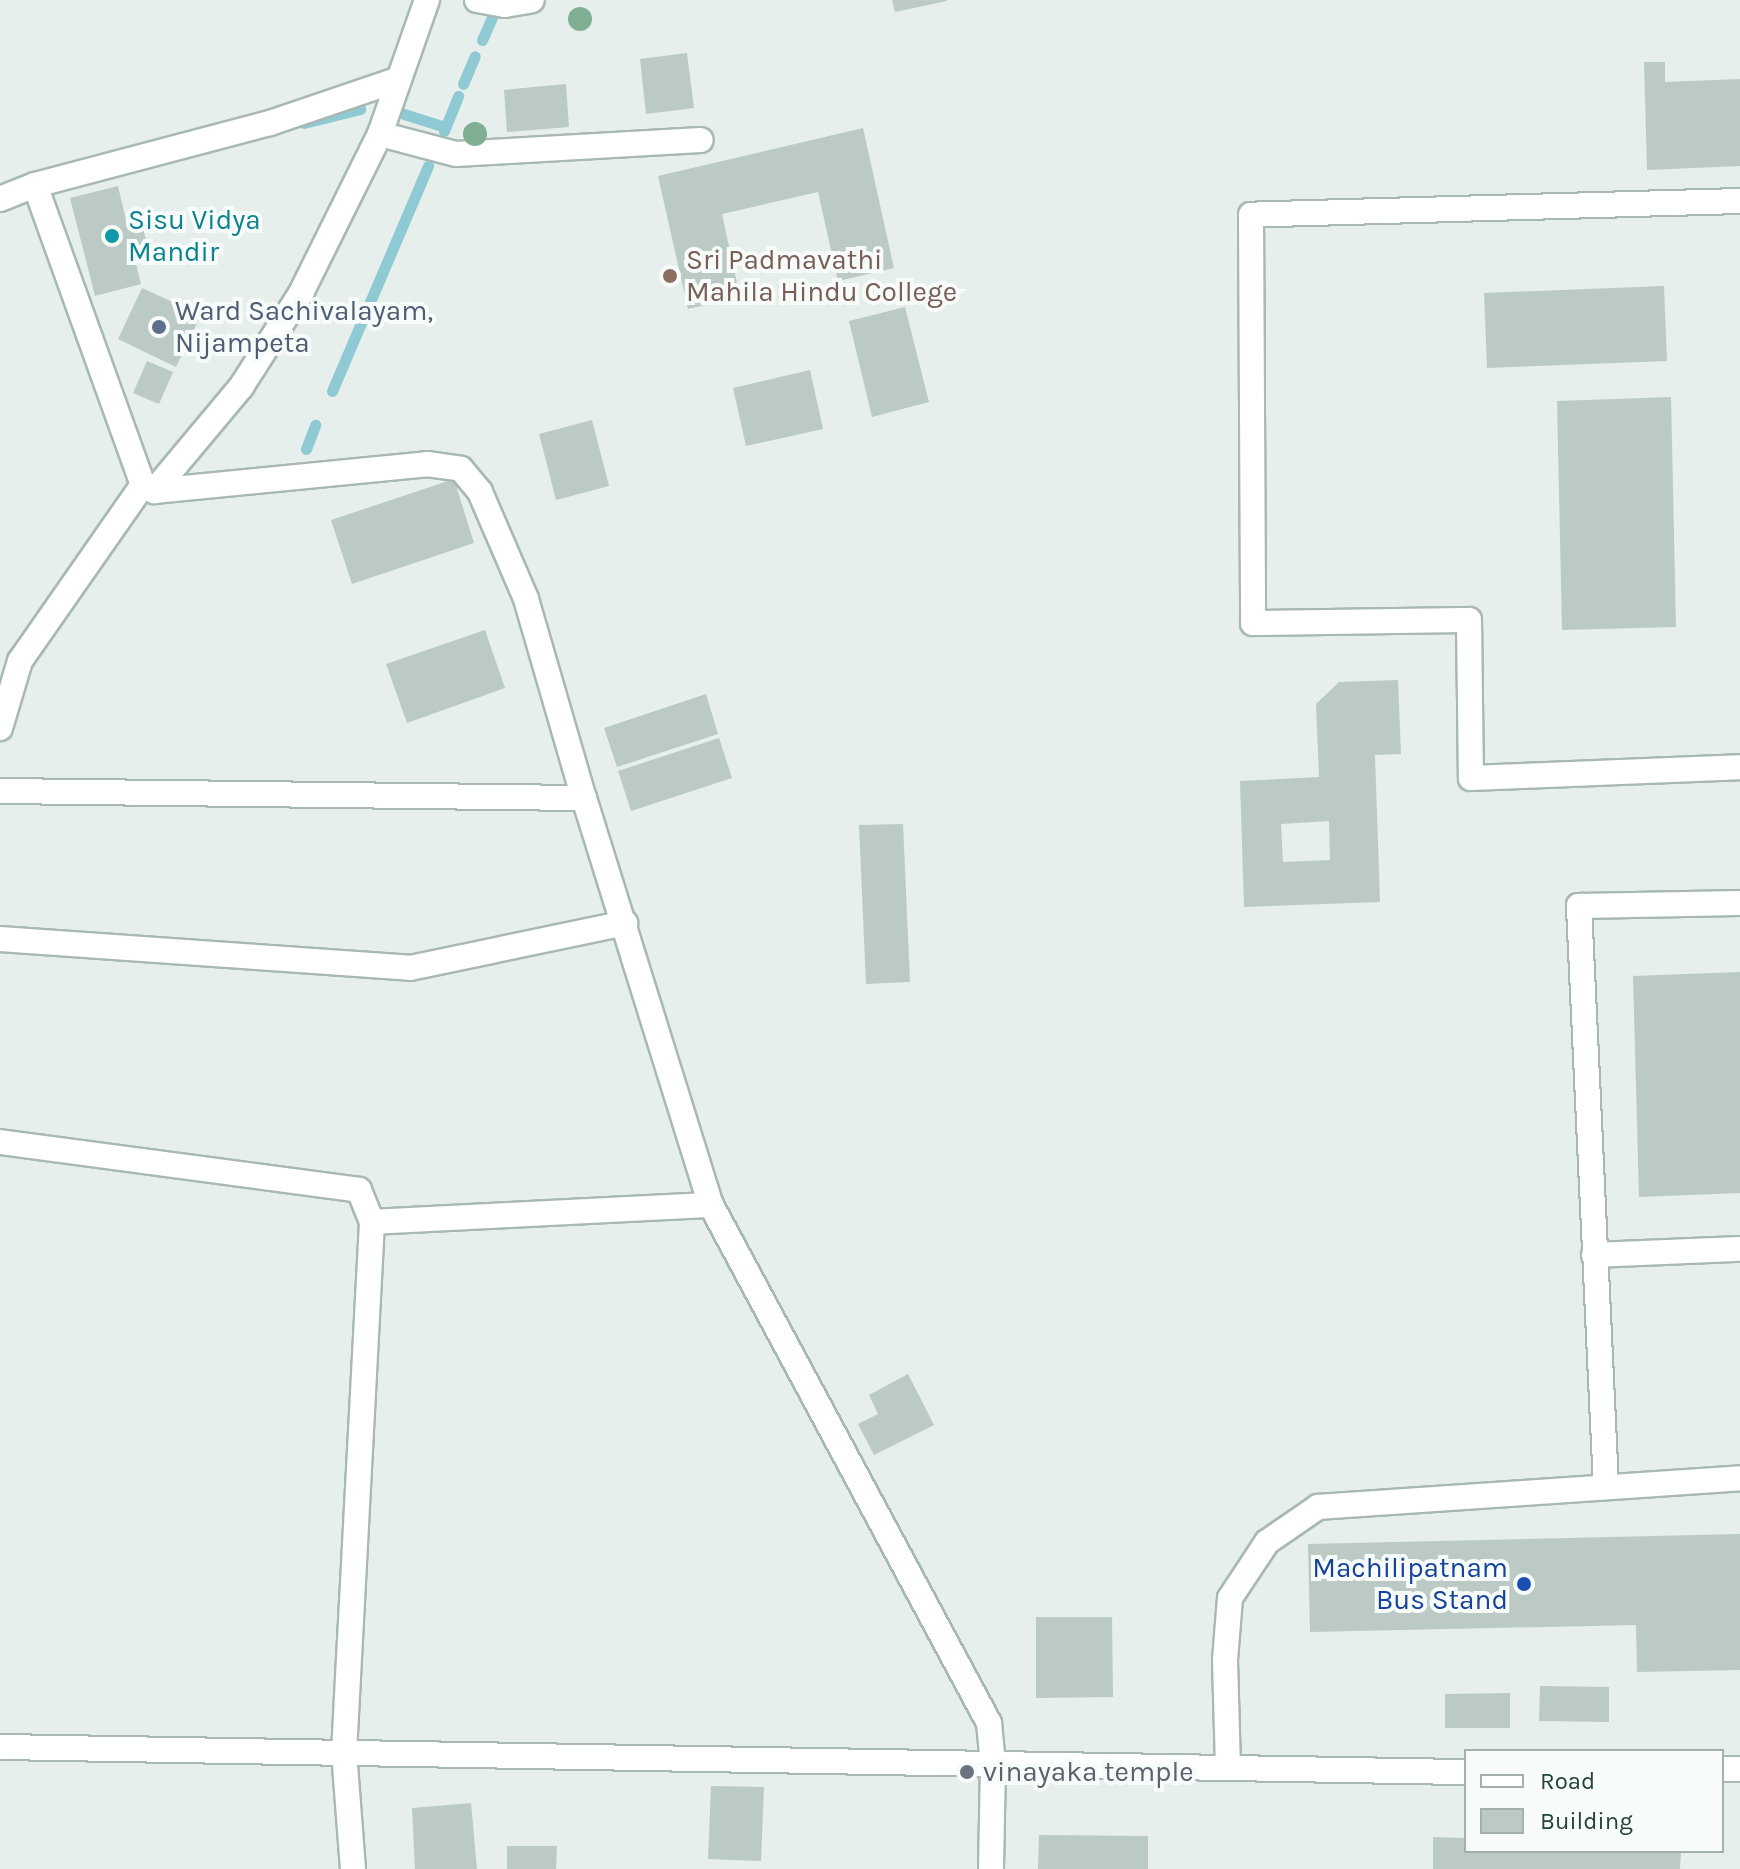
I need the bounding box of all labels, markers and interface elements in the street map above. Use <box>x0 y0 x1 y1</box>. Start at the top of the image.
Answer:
place label: Sisu Vidya Mandir <box>128 203 261 269</box>
marker: Sisu Vidya Mandir <box>103 227 121 245</box>
place label: Sri Padmavathi Mahila Hindu College <box>686 243 957 309</box>
marker: Sri Padmavathi Mahila Hindu College <box>661 267 679 285</box>
place label: Ward Sachivalayam, Nijampeta <box>175 294 433 360</box>
marker: Ward Sachivalayam, Nijampeta <box>150 318 168 336</box>
place label: Machilipatnam Bus Stand <box>1312 1551 1508 1617</box>
marker: Machilipatnam Bus Stand <box>1515 1575 1533 1593</box>
legend <box>1464 1749 1724 1853</box>
place label: vinayaka temple <box>983 1755 1194 1789</box>
marker: vinayaka temple <box>958 1763 976 1781</box>
text: Road <box>1540 1767 1595 1795</box>
text: Building <box>1540 1807 1633 1835</box>

